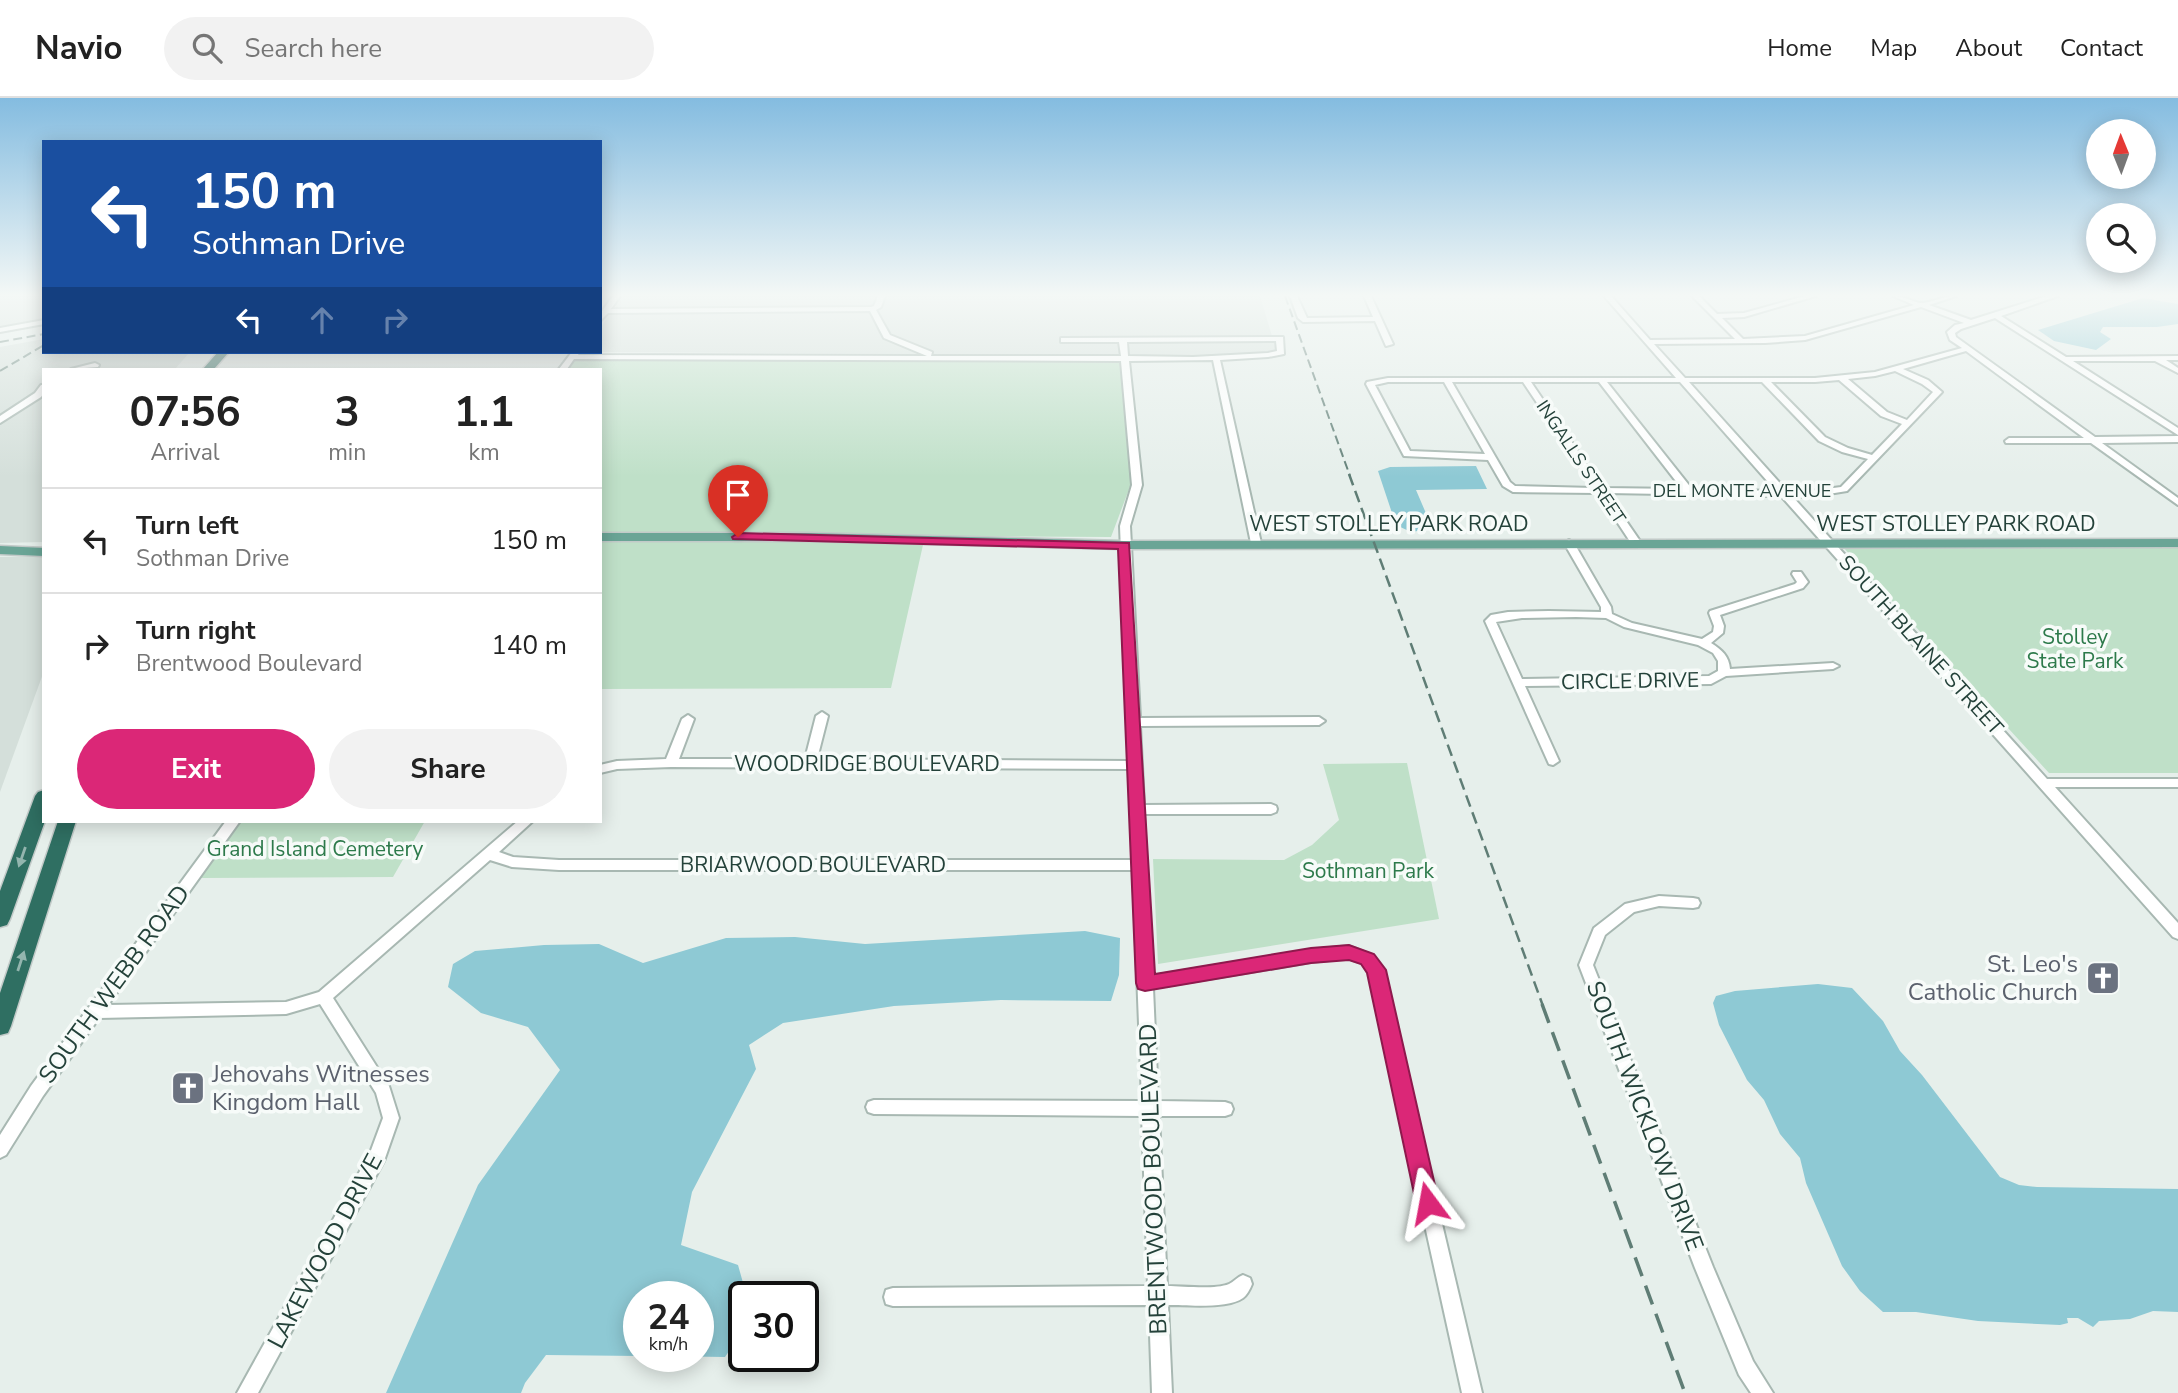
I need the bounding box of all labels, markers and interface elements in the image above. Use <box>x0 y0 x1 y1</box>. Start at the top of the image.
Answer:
search box <box>164 17 654 80</box>
text: Navio <box>35 26 122 71</box>
icon: search <box>188 29 226 67</box>
text: Search here <box>244 31 382 66</box>
text: Home <box>1767 32 1832 64</box>
text: Map <box>1870 32 1917 64</box>
text: About <box>1955 32 2022 64</box>
text: Contact <box>2060 32 2143 64</box>
north arrow <box>2086 119 2156 189</box>
map controls <box>2086 119 2156 273</box>
text: 150 m <box>192 158 336 225</box>
icon: left <box>77 168 168 259</box>
button: search <box>2086 203 2156 273</box>
text: Sothman Drive <box>192 222 405 265</box>
icon: left <box>230 301 268 339</box>
icon: ahead <box>303 301 341 339</box>
icon: right <box>376 301 414 339</box>
text: 07:56 <box>129 384 241 441</box>
text: 3 <box>335 384 360 441</box>
text: 1.1 <box>454 384 515 441</box>
street label: INGALLS STREET <box>1531 395 1631 529</box>
text: Arrival <box>150 437 220 468</box>
text: min <box>328 437 366 468</box>
text: km <box>468 437 500 468</box>
pin <box>708 465 768 537</box>
icon: arrive <box>719 476 757 514</box>
street label: DEL MONTE AVENUE <box>1653 479 1831 503</box>
text: Turn left <box>136 508 239 543</box>
street label: WEST STOLLEY PARK ROAD <box>1249 510 1529 538</box>
street label: WEST STOLLEY PARK ROAD <box>1816 510 2096 538</box>
icon: left <box>77 522 115 560</box>
text: 150 m <box>491 523 567 558</box>
text: Sothman Drive <box>136 543 289 574</box>
street label: SOUTH BLAINE STREET <box>1832 549 2010 741</box>
text: Turn right <box>136 613 255 648</box>
park label: Stolley State Park <box>2026 623 2124 675</box>
icon: right <box>77 627 115 665</box>
text: 140 m <box>491 628 567 663</box>
text: Brentwood Boulevard <box>136 648 363 679</box>
street label: CIRCLE DRIVE <box>1561 666 1699 696</box>
button: Exit <box>77 729 315 809</box>
button: Share <box>329 729 567 809</box>
street label: WOODRIDGE BOULEVARD <box>734 750 1000 778</box>
park label: Grand Island Cemetery <box>207 835 424 863</box>
one-way arrow <box>16 847 27 868</box>
street label: BRIARWOOD BOULEVARD <box>680 851 946 879</box>
park label: Sothman Park <box>1302 857 1435 885</box>
street label: SOUTH WEBB ROAD <box>31 878 197 1090</box>
place label: St. Leo's Catholic Church <box>1908 948 2078 1008</box>
one-way arrow <box>17 950 27 971</box>
church icon: St. Leo's Catholic Church <box>2084 959 2122 997</box>
street label: SOUTH WICKLOW DRIVE <box>1579 977 1711 1255</box>
street label: BRENTWOOD BOULEVARD <box>1132 1023 1174 1335</box>
place label: Jehovahs Witnesses Kingdom Hall <box>211 1058 430 1118</box>
church icon: Jehovahs Witnesses Kingdom Hall <box>169 1069 207 1107</box>
street label: LAKEWOOD DRIVE <box>260 1148 390 1354</box>
position arrow <box>1391 1166 1465 1240</box>
speed limit sign: 30 <box>728 1281 819 1372</box>
text: 24 <box>647 1294 690 1341</box>
text: km/h <box>649 1332 688 1356</box>

